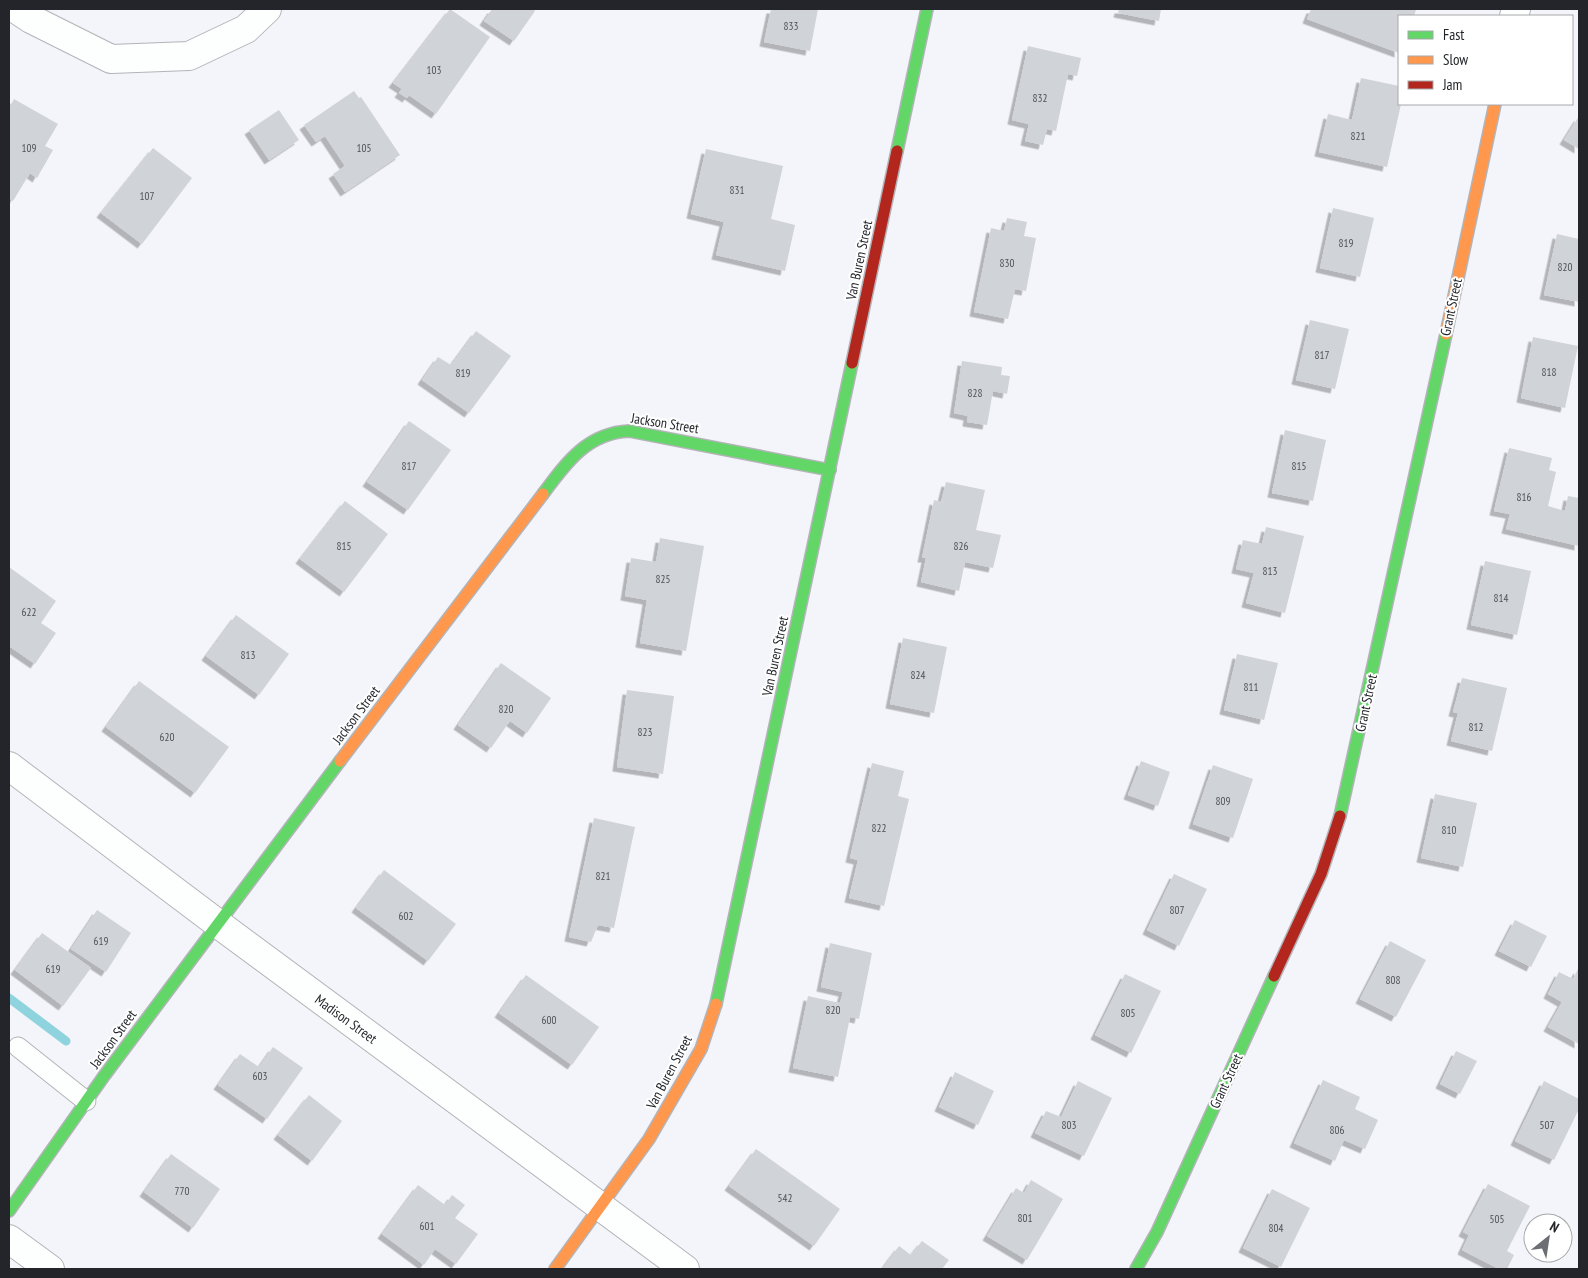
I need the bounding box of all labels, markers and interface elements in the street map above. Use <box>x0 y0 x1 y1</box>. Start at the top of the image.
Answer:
legend <box>1398 15 1573 105</box>
house number: 833 <box>784 19 798 33</box>
text: Fast <box>1443 25 1464 44</box>
text: Slow <box>1443 50 1468 69</box>
house number: 103 <box>427 63 441 77</box>
text: Jam <box>1442 75 1462 94</box>
house number: 832 <box>1033 91 1047 105</box>
house number: 821 <box>1351 129 1365 143</box>
house number: 109 <box>22 141 36 155</box>
house number: 105 <box>357 141 371 155</box>
house number: 831 <box>730 183 744 197</box>
house number: 107 <box>140 189 154 203</box>
street label: Van Buren Street <box>842 218 876 302</box>
house number: 819 <box>1339 236 1353 250</box>
house number: 830 <box>1000 256 1014 270</box>
house number: 820 <box>1558 260 1572 274</box>
street label: Grant Street <box>1436 276 1466 337</box>
house number: 817 <box>1315 348 1329 362</box>
house number: 818 <box>1542 365 1556 379</box>
house number: 819 <box>456 366 470 380</box>
house number: 828 <box>968 386 982 400</box>
street label: Jackson Street <box>629 409 700 437</box>
house number: 817 <box>402 459 416 473</box>
house number: 815 <box>1292 459 1306 473</box>
house number: 816 <box>1517 490 1531 504</box>
house number: 815 <box>337 539 351 553</box>
house number: 826 <box>954 539 968 553</box>
house number: 813 <box>1263 564 1277 578</box>
house number: 825 <box>656 572 670 586</box>
house number: 814 <box>1494 591 1508 605</box>
house number: 622 <box>22 605 36 619</box>
street label: Van Buren Street <box>758 614 792 698</box>
house number: 813 <box>241 648 255 662</box>
house number: 824 <box>911 668 925 682</box>
street label: Grant Street <box>1351 672 1381 733</box>
house number: 811 <box>1244 680 1258 694</box>
street label: Jackson Street <box>328 682 384 748</box>
house number: 820 <box>499 702 513 716</box>
house number: 812 <box>1469 720 1483 734</box>
house number: 823 <box>638 725 652 739</box>
house number: 620 <box>160 730 174 744</box>
house number: 809 <box>1216 794 1230 808</box>
house number: 822 <box>872 821 886 835</box>
house number: 810 <box>1442 823 1456 837</box>
house number: 821 <box>596 869 610 883</box>
house number: 807 <box>1170 903 1184 917</box>
house number: 602 <box>399 909 413 923</box>
house number: 619 <box>94 934 108 948</box>
house number: 619 <box>46 962 60 976</box>
house number: 808 <box>1386 973 1400 987</box>
street label: Madison Street <box>311 990 381 1048</box>
house number: 820 <box>826 1003 840 1017</box>
street label: Jackson Street <box>85 1006 140 1073</box>
house number: 805 <box>1121 1006 1135 1020</box>
house number: 600 <box>542 1013 556 1027</box>
street label: Van Buren Street <box>642 1032 696 1113</box>
street label: Grant Street <box>1206 1051 1247 1111</box>
house number: 603 <box>253 1069 267 1083</box>
house number: 803 <box>1062 1118 1076 1132</box>
house number: 507 <box>1540 1118 1554 1132</box>
house number: 806 <box>1330 1123 1344 1137</box>
house number: 770 <box>175 1184 189 1198</box>
house number: 542 <box>778 1191 792 1205</box>
house number: 801 <box>1018 1211 1032 1225</box>
house number: 505 <box>1490 1212 1504 1226</box>
north arrow <box>1523 1213 1573 1263</box>
text: N <box>1547 1217 1562 1236</box>
house number: 601 <box>420 1219 434 1233</box>
house number: 804 <box>1269 1221 1283 1235</box>

